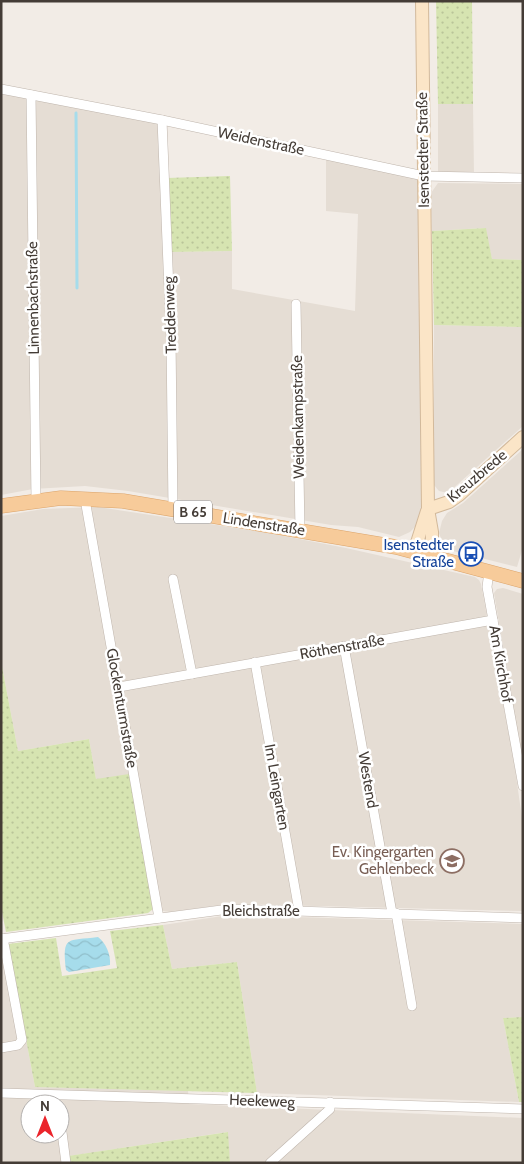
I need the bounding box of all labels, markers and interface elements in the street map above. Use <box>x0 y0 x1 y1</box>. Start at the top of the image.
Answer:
street label: Isenstedter Straße <box>413 92 433 208</box>
street label: Weidenstraße <box>216 123 306 159</box>
street label: Linnenbachstraße <box>23 241 43 355</box>
street label: Treddenweg <box>160 275 180 354</box>
street label: Weidenkampstraße <box>288 355 308 479</box>
street label: Kreuzbrede <box>444 446 511 506</box>
road number: B 65 <box>174 501 212 524</box>
street label: Lindenstraße <box>222 509 307 539</box>
place label: Isenstedter Straße <box>383 536 454 571</box>
bus stop icon: Isenstedter Straße <box>458 541 484 567</box>
street label: Am Kirchhof <box>485 624 517 704</box>
street label: Röthenstraße <box>298 631 386 663</box>
street label: Glockenturmstraße <box>103 647 141 769</box>
street label: Im Leingarten <box>261 742 293 832</box>
street label: Westend <box>354 750 382 810</box>
place label: Ev. Kingergarten Gehlenbeck <box>332 843 434 878</box>
school or university icon: Ev. Kingergarten Gehlenbeck <box>439 848 465 874</box>
street label: Bleichstraße <box>222 902 300 920</box>
street label: Heekeweg <box>229 1091 296 1111</box>
north arrow <box>20 1094 70 1144</box>
text: N <box>40 1097 50 1115</box>

